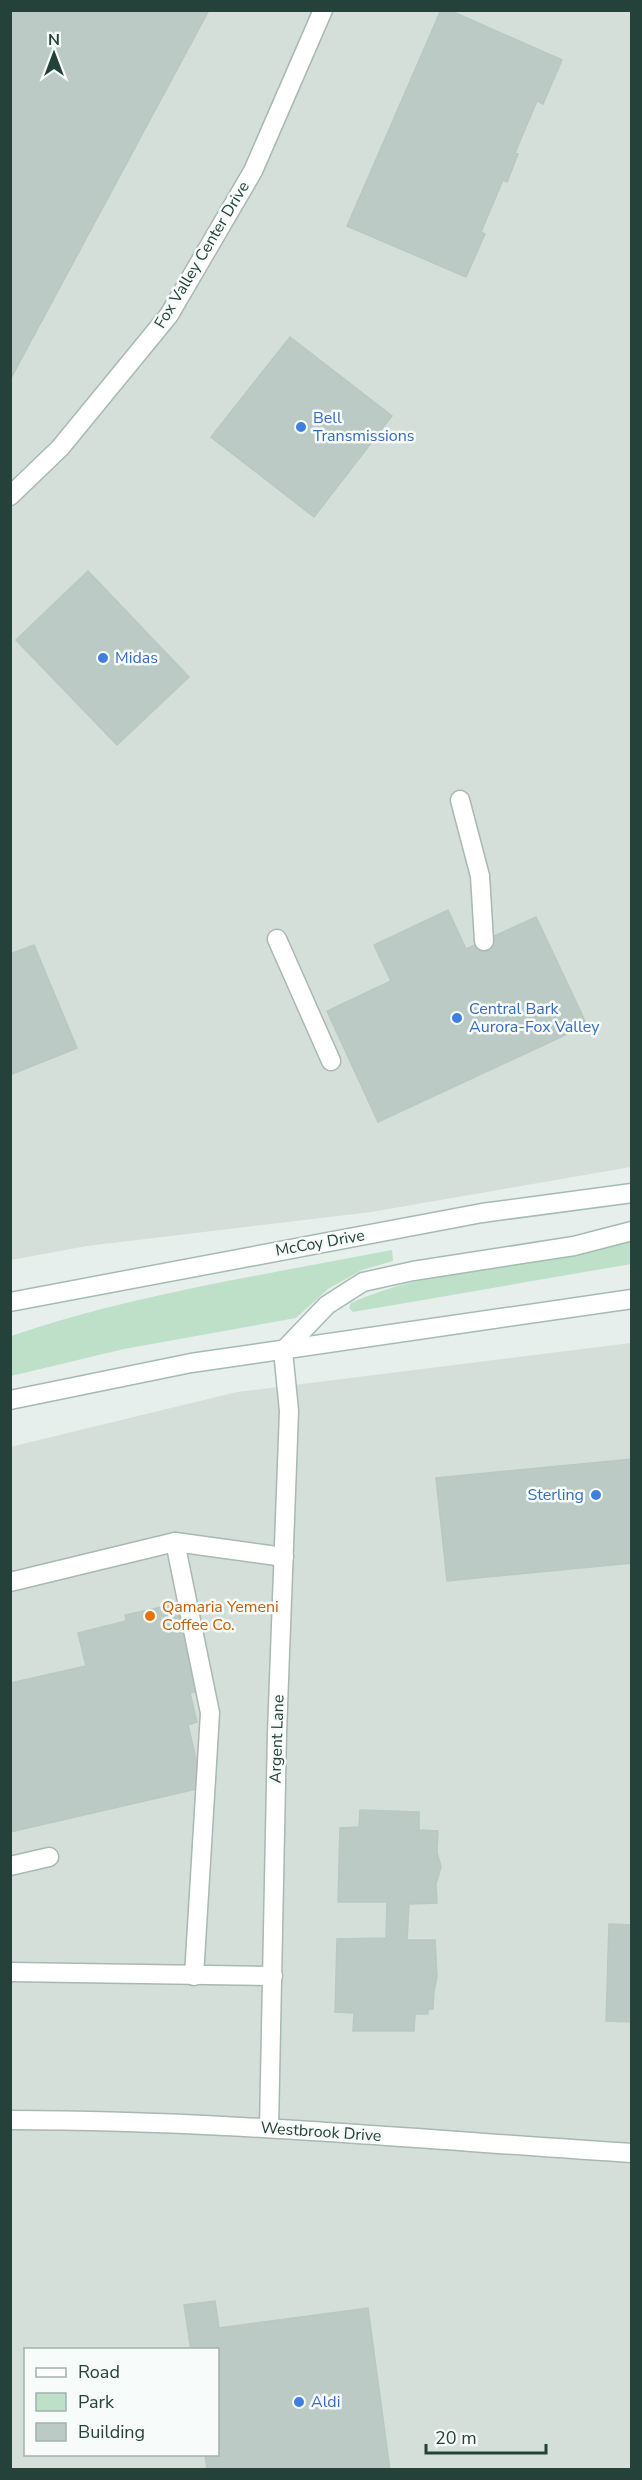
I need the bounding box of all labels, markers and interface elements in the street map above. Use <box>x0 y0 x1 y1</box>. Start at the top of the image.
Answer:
north arrow <box>24 24 84 84</box>
text: N <box>48 29 60 51</box>
street label: Fox Valley Center Drive <box>149 177 255 333</box>
place label: Bell Transmissions <box>313 407 415 447</box>
marker: Bell Transmissions <box>294 420 308 434</box>
place label: Midas <box>115 647 158 669</box>
marker: Midas <box>96 651 110 665</box>
place label: Central Bark Aurora-Fox Valley <box>469 998 600 1038</box>
marker: Central Bark Aurora-Fox Valley <box>450 1011 464 1025</box>
street label: McCoy Drive <box>274 1224 366 1262</box>
place label: Sterling <box>528 1484 584 1506</box>
marker: Sterling <box>589 1488 603 1502</box>
place label: Qamaria Yemeni Coffee Co. <box>162 1596 279 1636</box>
marker: Qamaria Yemeni Coffee Co. <box>143 1609 157 1623</box>
street label: Argent Lane <box>264 1694 290 1784</box>
street label: Westbrook Drive <box>260 2117 382 2147</box>
legend <box>24 2348 219 2456</box>
text: Road <box>78 2360 120 2384</box>
text: Park <box>78 2390 115 2414</box>
place label: Aldi <box>311 2391 340 2413</box>
marker: Aldi <box>292 2395 306 2409</box>
scale bar <box>426 2417 546 2455</box>
text: Building <box>78 2420 145 2444</box>
text: 20 m <box>435 2426 477 2450</box>

